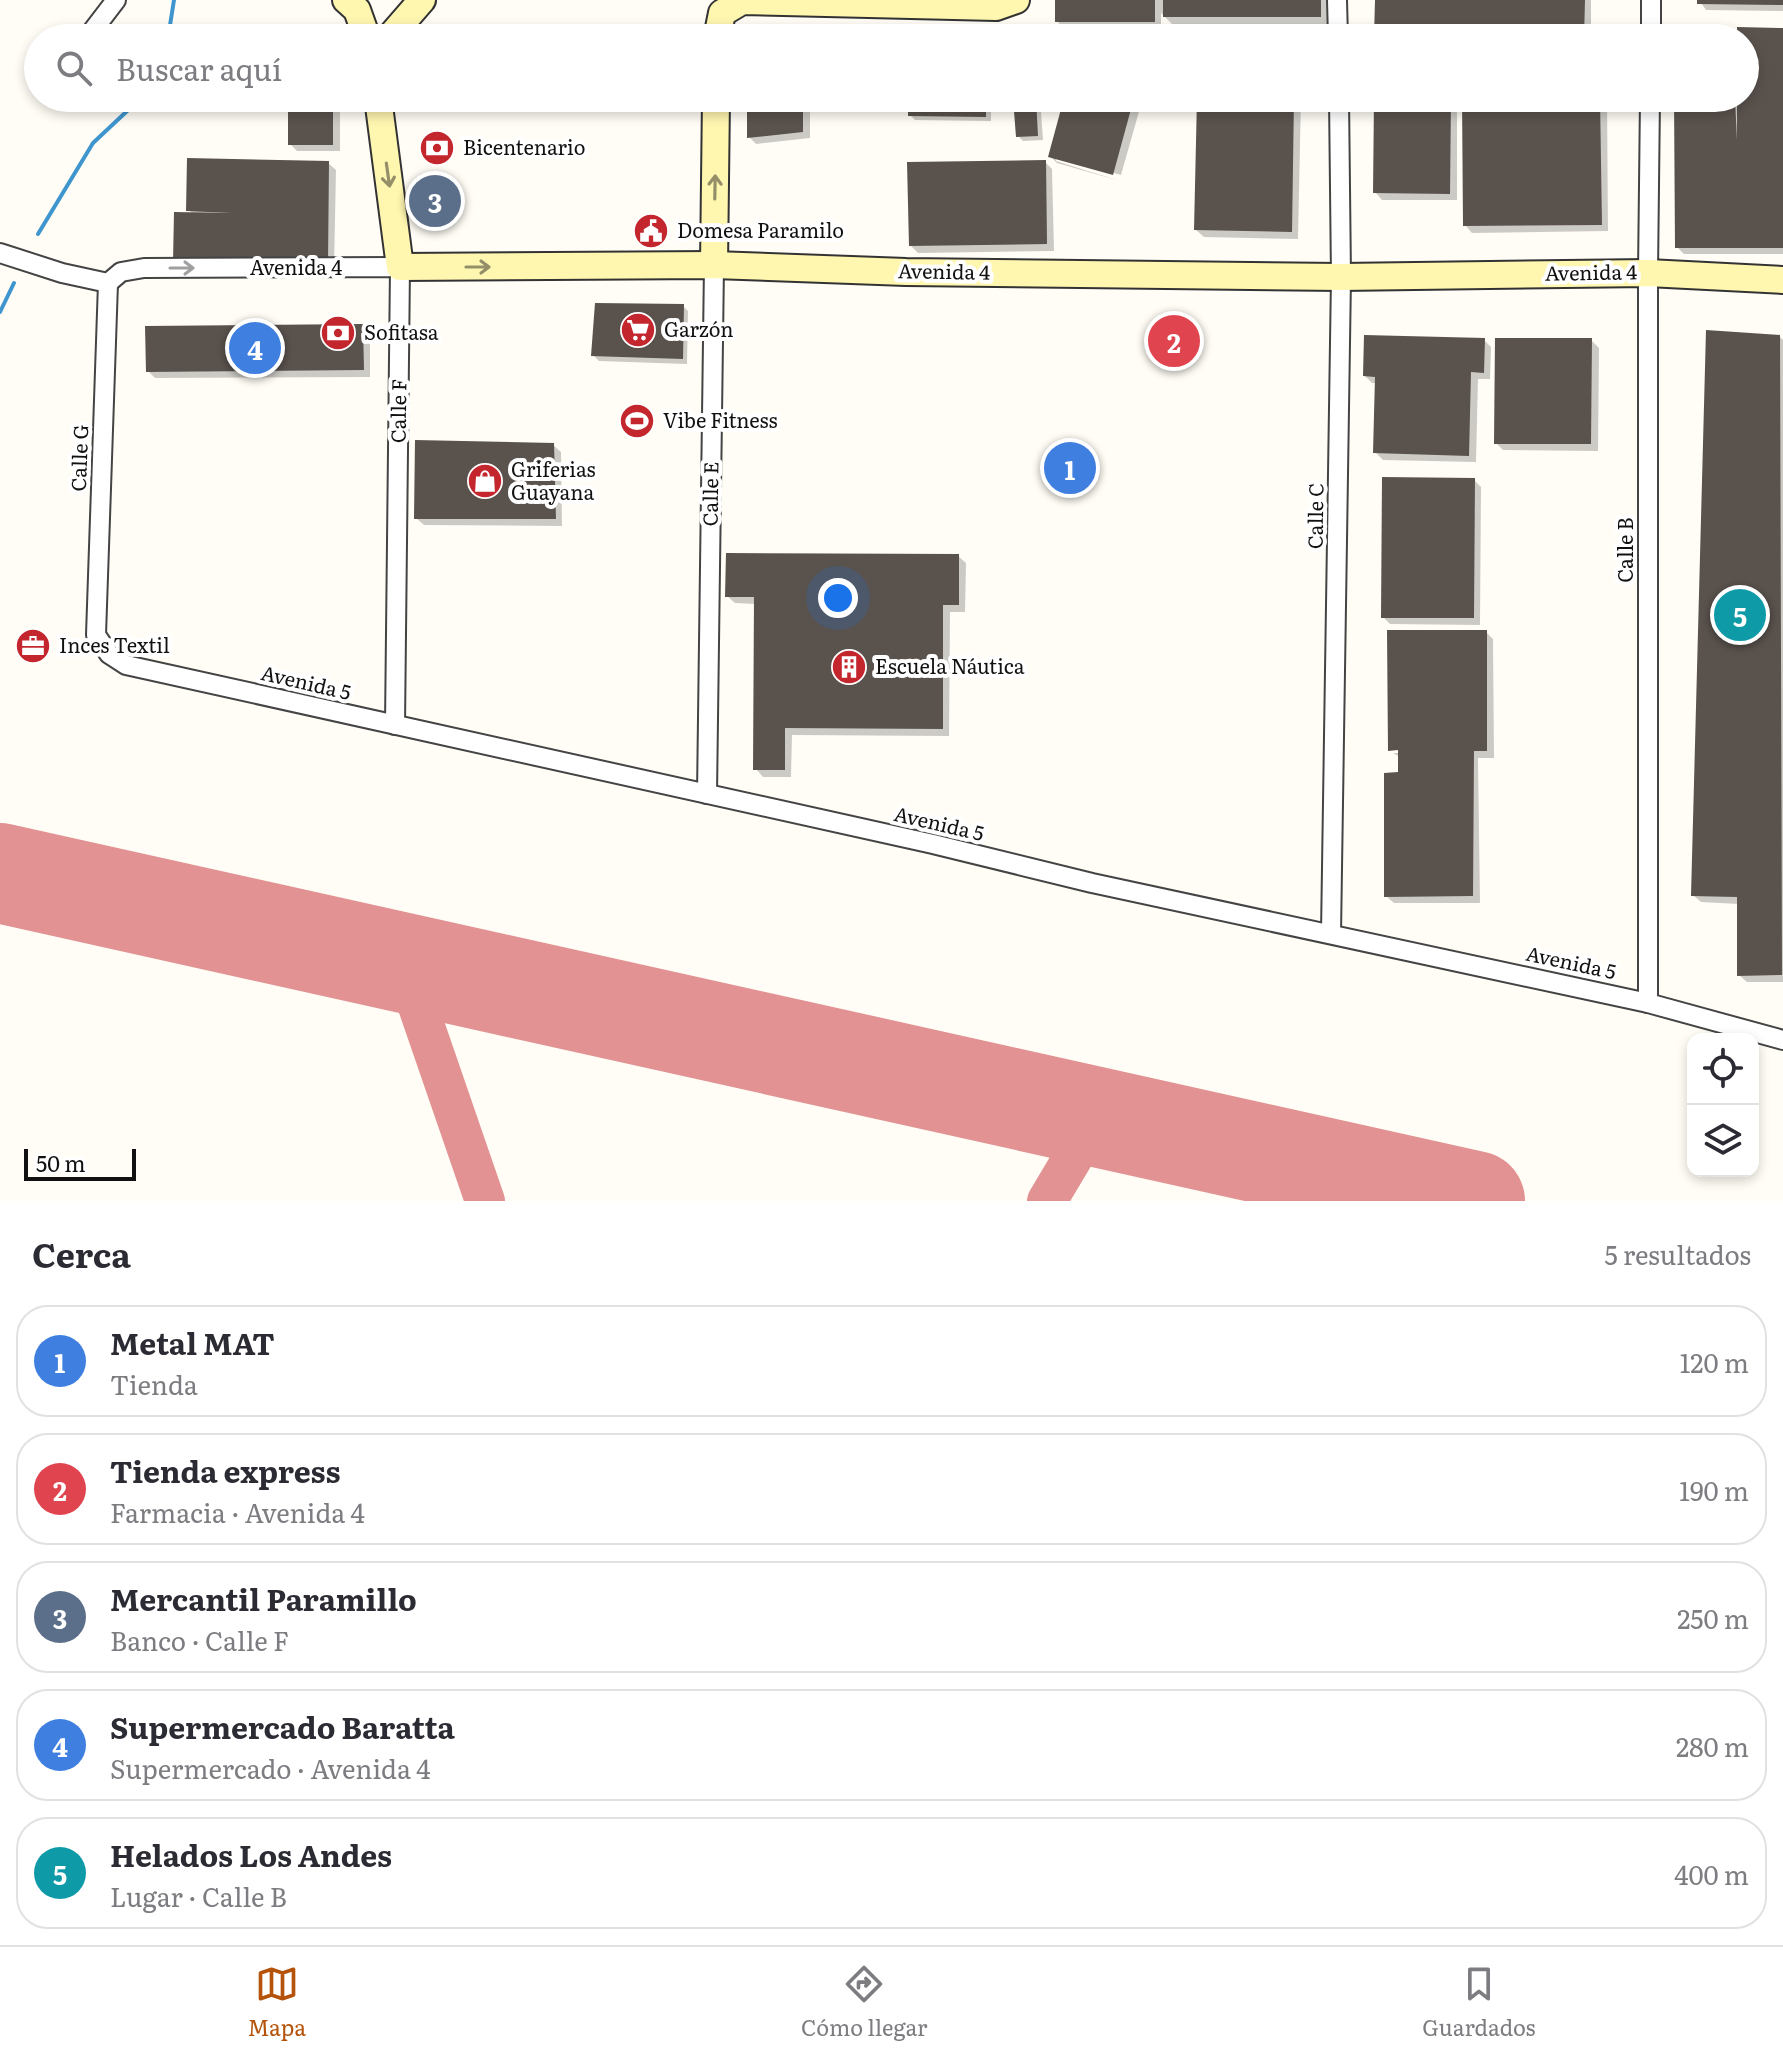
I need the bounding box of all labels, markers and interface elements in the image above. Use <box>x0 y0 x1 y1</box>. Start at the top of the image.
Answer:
search box <box>24 24 1759 112</box>
icon: search <box>52 46 96 90</box>
text: Buscar aquí <box>116 46 282 90</box>
bank icon: Bicentenario <box>418 129 456 167</box>
place label: Bicentenario <box>463 131 585 161</box>
one-way arrow <box>381 162 396 187</box>
pin: 3 <box>409 171 461 231</box>
one-way arrow <box>707 174 723 201</box>
public building icon: Domesa Paramilo <box>632 212 670 250</box>
place label: Domesa Paramilo <box>677 214 844 244</box>
street label: Avenida 4 <box>250 251 342 281</box>
street label: Avenida 4 <box>898 254 990 286</box>
street label: Avenida 4 <box>1545 255 1637 287</box>
one-way arrow <box>464 259 491 275</box>
one-way arrow <box>168 260 195 276</box>
supermarket icon: Garzón <box>619 311 657 349</box>
pin: 2 <box>1148 311 1200 371</box>
place label: Garzón <box>664 313 734 343</box>
bank icon: Sofitasa <box>319 314 357 352</box>
place label: Sofitasa <box>364 316 439 346</box>
pin: 4 <box>229 318 281 378</box>
street label: Calle F <box>381 378 413 443</box>
sports icon: Vibe Fitness <box>618 402 656 440</box>
place label: Vibe Fitness <box>663 404 777 434</box>
street label: Calle G <box>62 424 94 492</box>
pin: 1 <box>1044 438 1096 498</box>
place label: Griferias Guayana <box>511 453 596 506</box>
street label: Calle E <box>693 461 725 527</box>
shop icon: Griferias Guayana <box>466 462 504 500</box>
street label: Calle C <box>1298 483 1330 549</box>
street label: Calle B <box>1609 517 1639 583</box>
your location <box>818 578 858 618</box>
pin: 5 <box>1714 585 1766 645</box>
office icon: Inces Textil <box>14 627 52 665</box>
place label: Inces Textil <box>59 629 170 659</box>
building icon: Escuela Náutica <box>830 648 868 686</box>
place label: Escuela Náutica <box>875 650 1025 680</box>
street label: Avenida 5 <box>258 656 354 706</box>
street label: Avenida 5 <box>891 797 987 847</box>
street label: Avenida 5 <box>1524 937 1619 985</box>
map controls <box>1687 1033 1759 1177</box>
button: locate <box>1687 1033 1759 1105</box>
button: layers <box>1687 1105 1759 1177</box>
scale bar <box>24 1145 136 1181</box>
text: 50 m <box>36 1146 86 1179</box>
text: Cerca <box>32 1228 131 1278</box>
text: 5 resultados <box>1605 1234 1751 1273</box>
text: Metal MAT <box>110 1320 275 1364</box>
text: 1 <box>55 1342 65 1381</box>
text: 120 m <box>1680 1342 1749 1381</box>
text: Tienda <box>110 1364 198 1403</box>
text: Tienda express <box>110 1448 340 1492</box>
text: 2 <box>53 1470 67 1509</box>
text: 190 m <box>1679 1470 1749 1509</box>
text: Farmacia · Avenida 4 <box>110 1492 365 1531</box>
text: Mercantil Paramillo <box>110 1576 417 1620</box>
text: 3 <box>53 1598 67 1637</box>
text: 250 m <box>1677 1598 1749 1637</box>
text: Banco · Calle F <box>110 1620 289 1659</box>
text: Supermercado Baratta <box>110 1704 455 1748</box>
text: 4 <box>52 1726 68 1765</box>
text: 280 m <box>1676 1726 1749 1765</box>
text: Supermercado · Avenida 4 <box>110 1748 431 1787</box>
text: Helados Los Andes <box>110 1832 392 1876</box>
text: 5 <box>53 1854 67 1893</box>
text: 400 m <box>1674 1854 1749 1893</box>
text: Lugar · Calle B <box>110 1876 287 1915</box>
tab: Mapa <box>247 1962 306 2043</box>
tab: Cómo llegar <box>801 1962 928 2043</box>
tab: Guardados <box>1422 1962 1536 2043</box>

